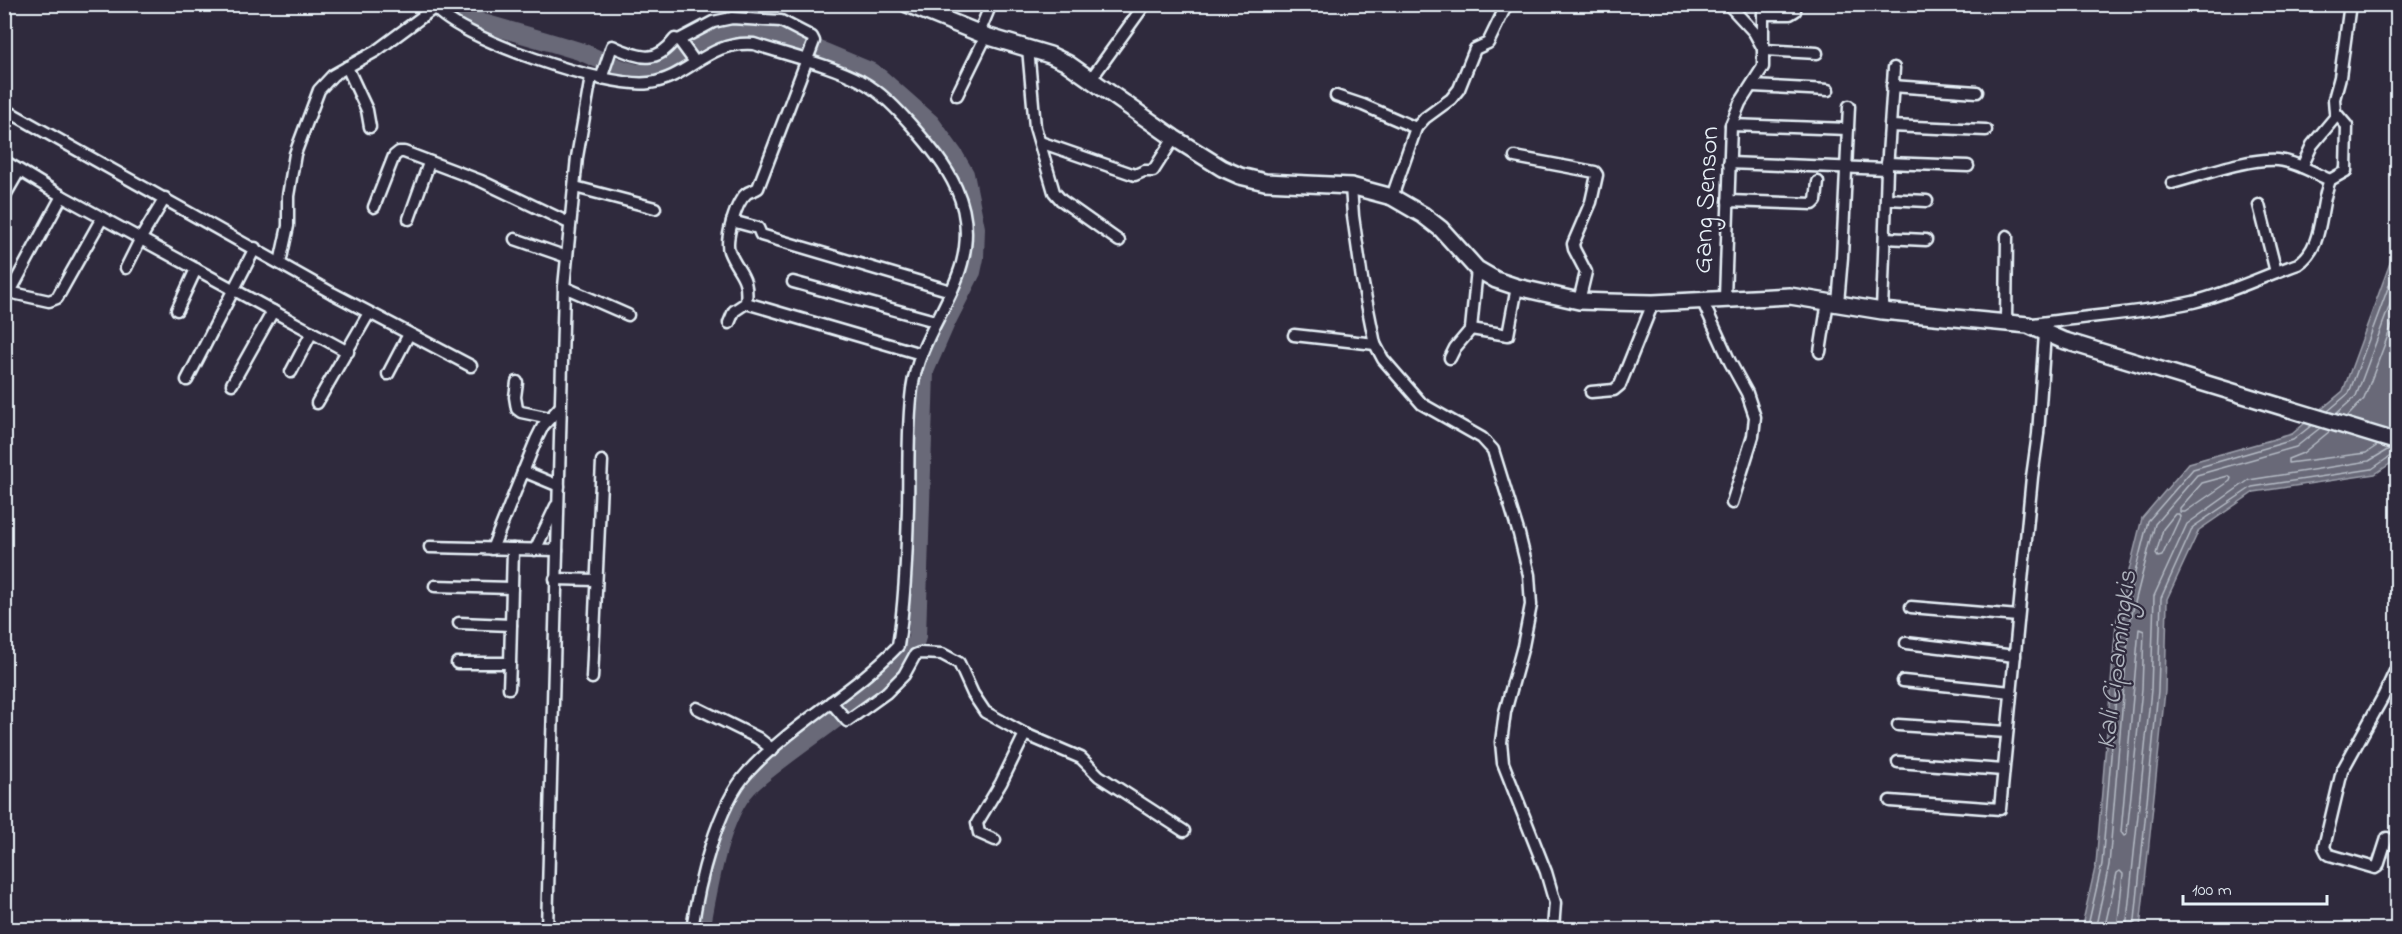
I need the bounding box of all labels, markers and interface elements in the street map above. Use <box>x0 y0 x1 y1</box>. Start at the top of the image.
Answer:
street label: Gang Senson <box>1684 125 1730 275</box>
water label: Kali Cipamingkis <box>2087 568 2149 752</box>
scale bar <box>2183 868 2327 906</box>
text: 100 m <box>2192 878 2232 904</box>

